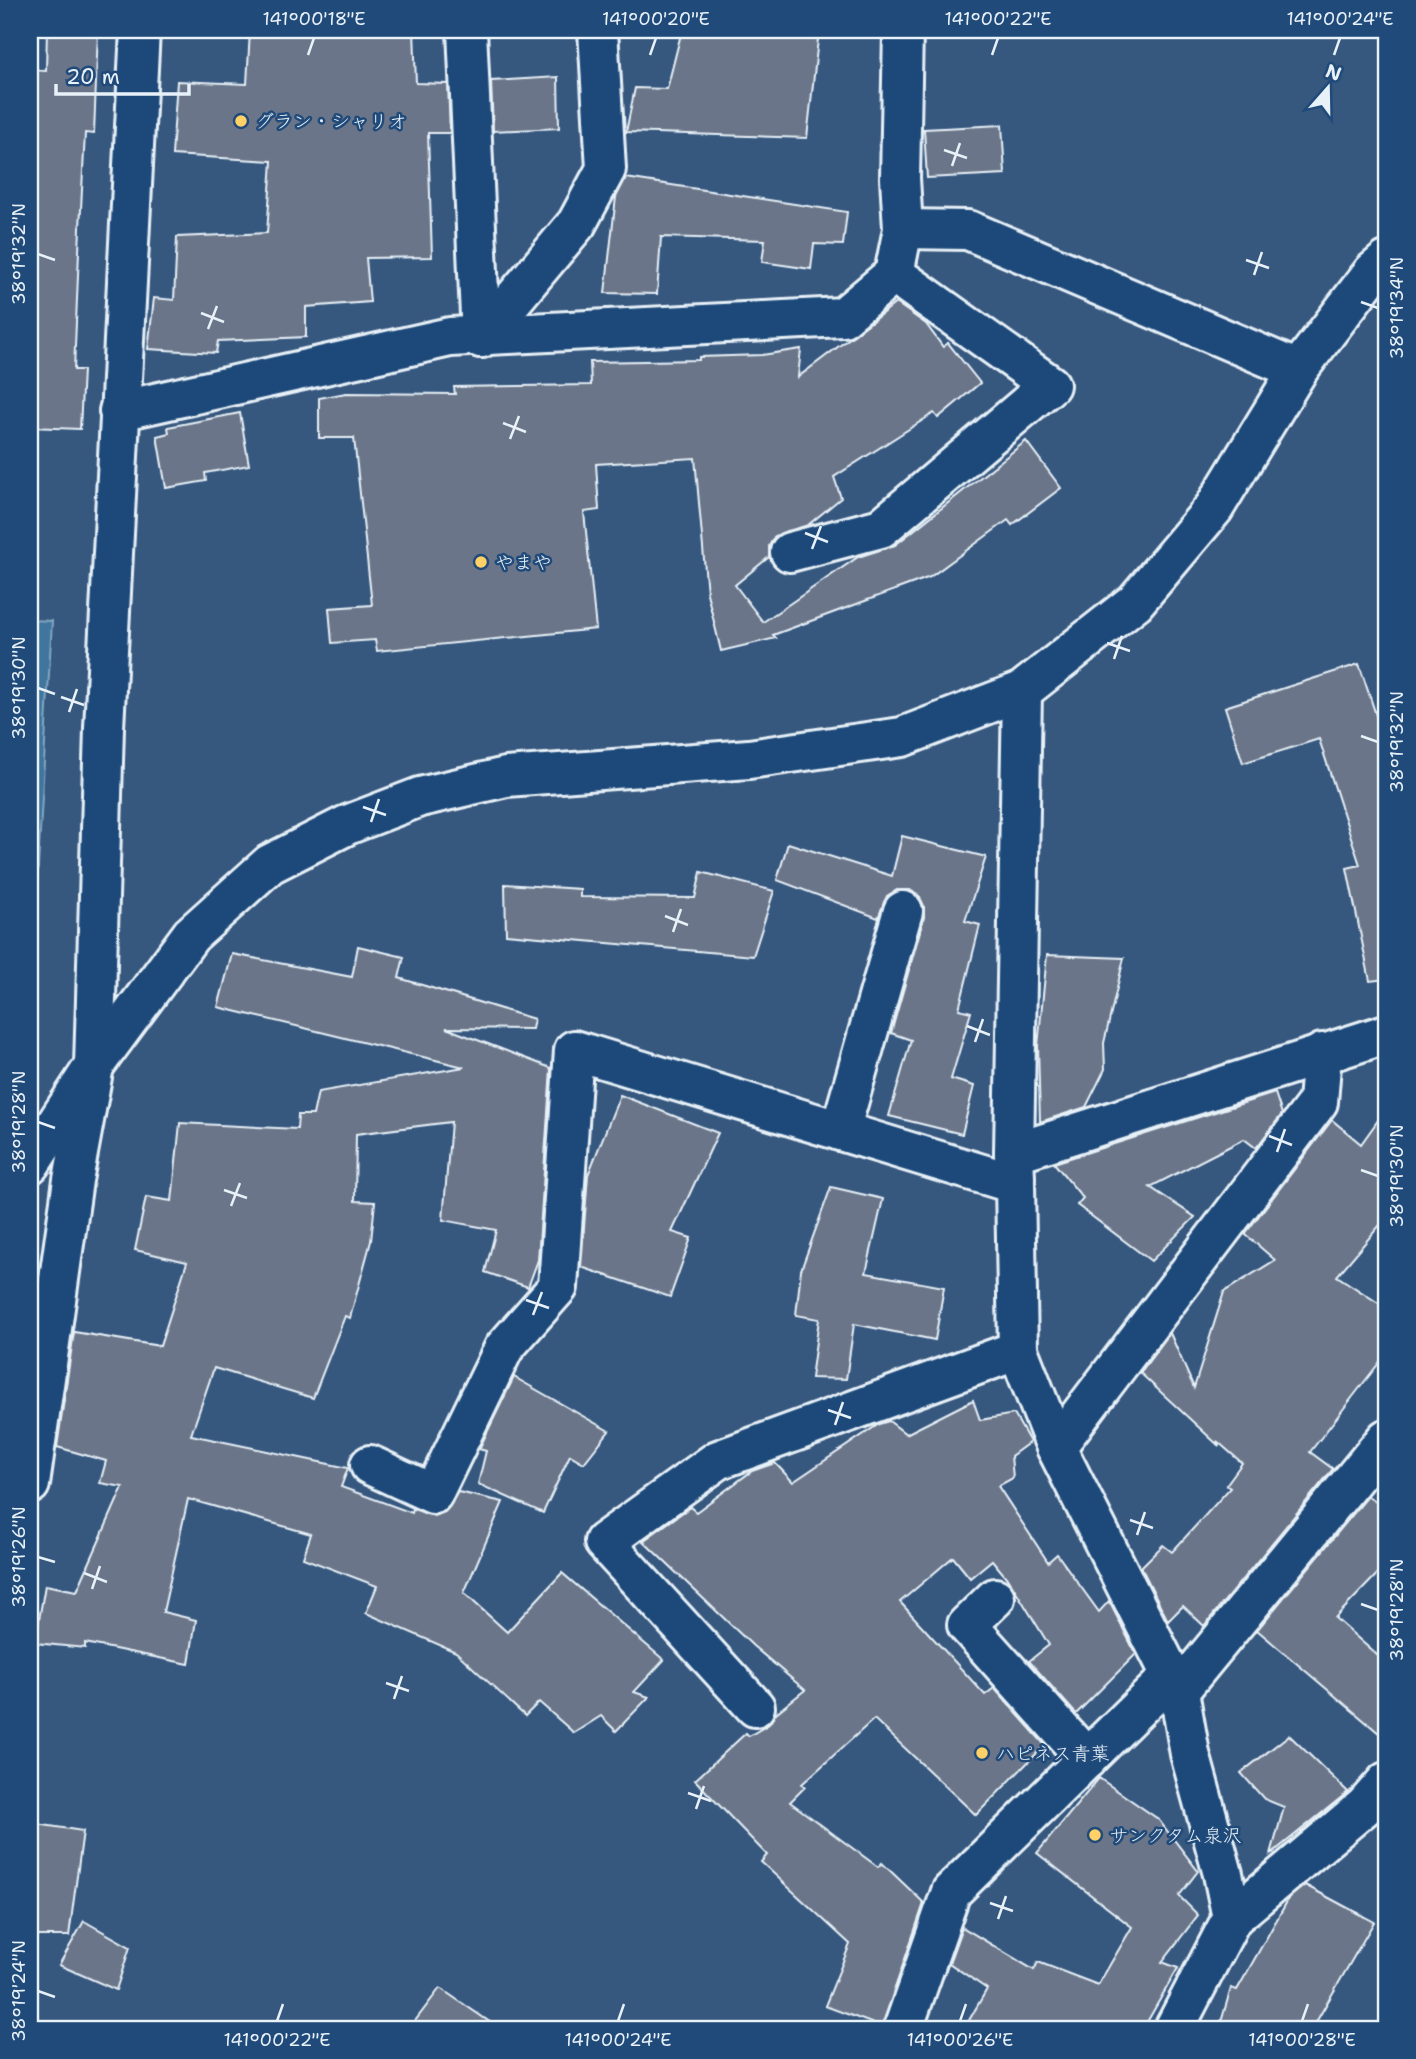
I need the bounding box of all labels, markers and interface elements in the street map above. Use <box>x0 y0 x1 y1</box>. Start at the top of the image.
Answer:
text: 141°00'18"E <box>262 7 366 31</box>
text: 141°00'20"E <box>602 7 710 31</box>
text: 141°00'22"E <box>944 7 1052 31</box>
text: 141°00'24"E <box>1287 7 1393 31</box>
scale bar <box>56 52 189 96</box>
north arrow <box>1294 52 1364 122</box>
text: N <box>1322 58 1345 87</box>
text: 20 m <box>66 63 120 91</box>
place label: グラン・シャリオ <box>255 109 407 134</box>
marker: グラン・シャリオ <box>233 113 249 129</box>
text: 38°19'32"N <box>7 203 31 305</box>
text: 38°19'34"N <box>1385 257 1409 359</box>
place label: やまや <box>495 550 552 575</box>
marker: やまや <box>473 554 489 570</box>
text: 38°19'30"N <box>7 636 31 740</box>
text: 38°19'32"N <box>1385 691 1409 793</box>
text: 38°19'28"N <box>7 1071 31 1173</box>
text: 38°19'30"N <box>1385 1124 1409 1228</box>
text: 38°19'26"N <box>7 1506 31 1608</box>
text: 38°19'28"N <box>1385 1559 1409 1661</box>
place label: ハピネス青葉 <box>996 1741 1110 1766</box>
marker: ハピネス青葉 <box>974 1745 990 1761</box>
place label: サンクタム泉沢 <box>1109 1823 1242 1848</box>
marker: サンクタム泉沢 <box>1087 1827 1103 1843</box>
text: 38°19'24"N <box>7 1940 31 2042</box>
text: 141°00'22"E <box>223 2028 331 2052</box>
text: 141°00'24"E <box>565 2028 671 2052</box>
text: 141°00'26"E <box>907 2028 1013 2052</box>
text: 141°00'28"E <box>1248 2028 1356 2052</box>

